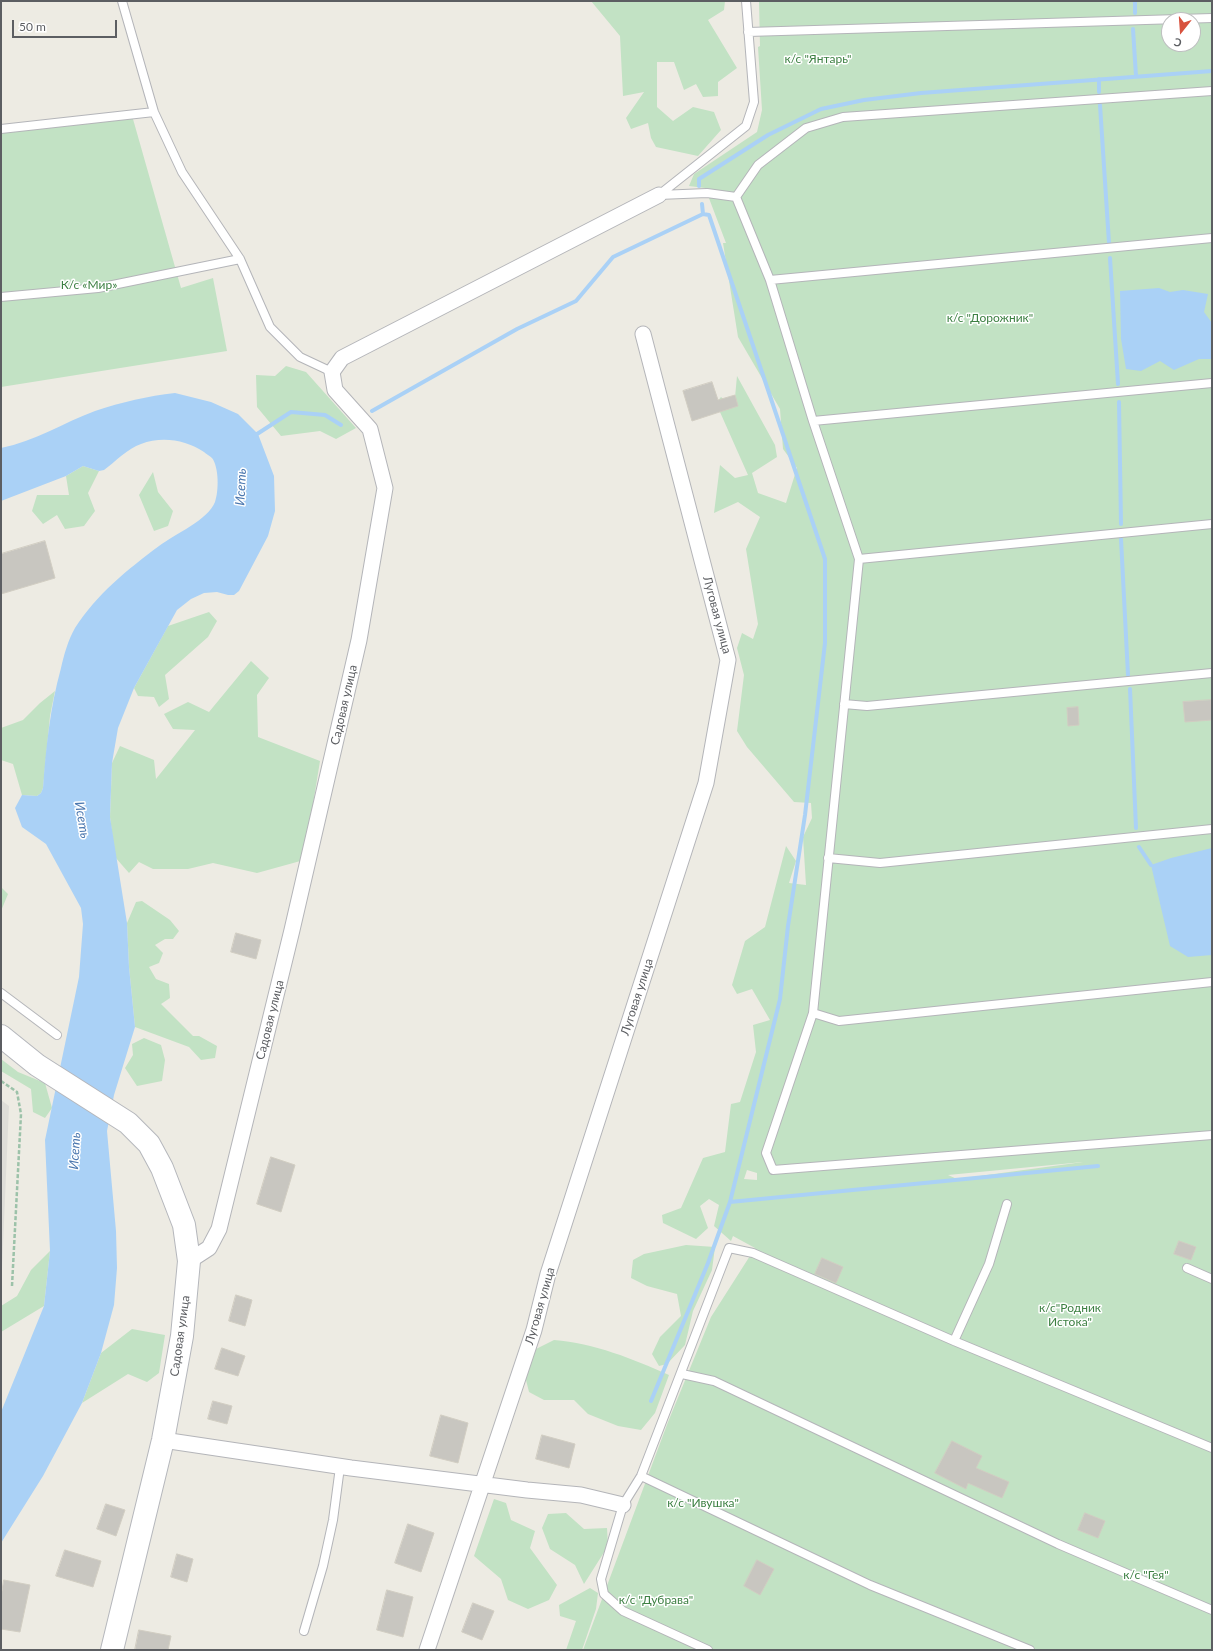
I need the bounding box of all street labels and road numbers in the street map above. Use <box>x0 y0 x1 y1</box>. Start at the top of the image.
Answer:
street label: Луговая улица <box>700 575 734 655</box>
street label: Садовая улица <box>328 664 360 746</box>
street label: Луговая улица <box>618 957 656 1037</box>
street label: Садовая улица <box>253 979 287 1061</box>
street label: Луговая улица <box>522 1266 558 1346</box>
street label: Садовая улица <box>167 1295 193 1377</box>

